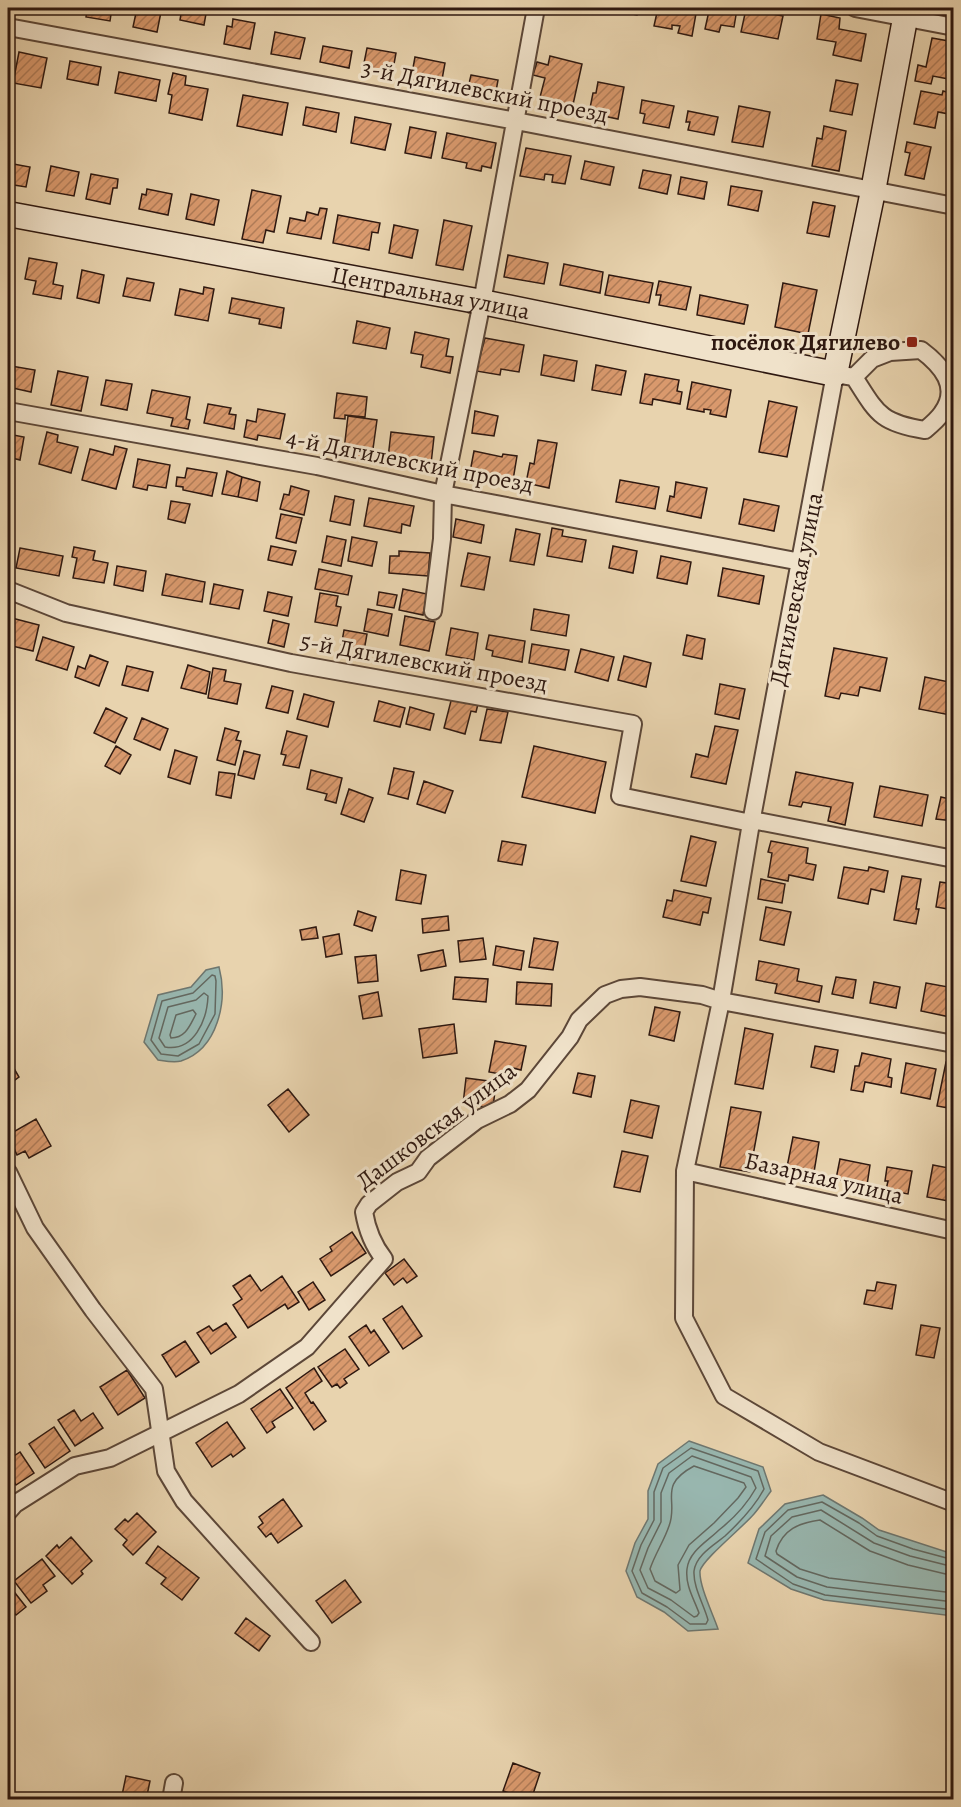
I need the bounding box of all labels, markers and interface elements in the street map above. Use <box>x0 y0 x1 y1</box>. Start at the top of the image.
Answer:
street label: 3-й Дягилевский проезд <box>359 51 611 131</box>
street label: Центральная улица <box>329 258 533 327</box>
place label: посёлок Дягилево <box>711 326 900 358</box>
marker: посёлок Дягилево <box>905 335 919 349</box>
street label: 4-й Дягилевский проезд <box>284 421 536 501</box>
street label: Дягилевская улица <box>762 490 830 688</box>
street label: 5-й Дягилевский проезд <box>298 624 550 700</box>
street label: Дашковская улица <box>349 1055 523 1197</box>
street label: Базарная улица <box>741 1144 907 1212</box>

